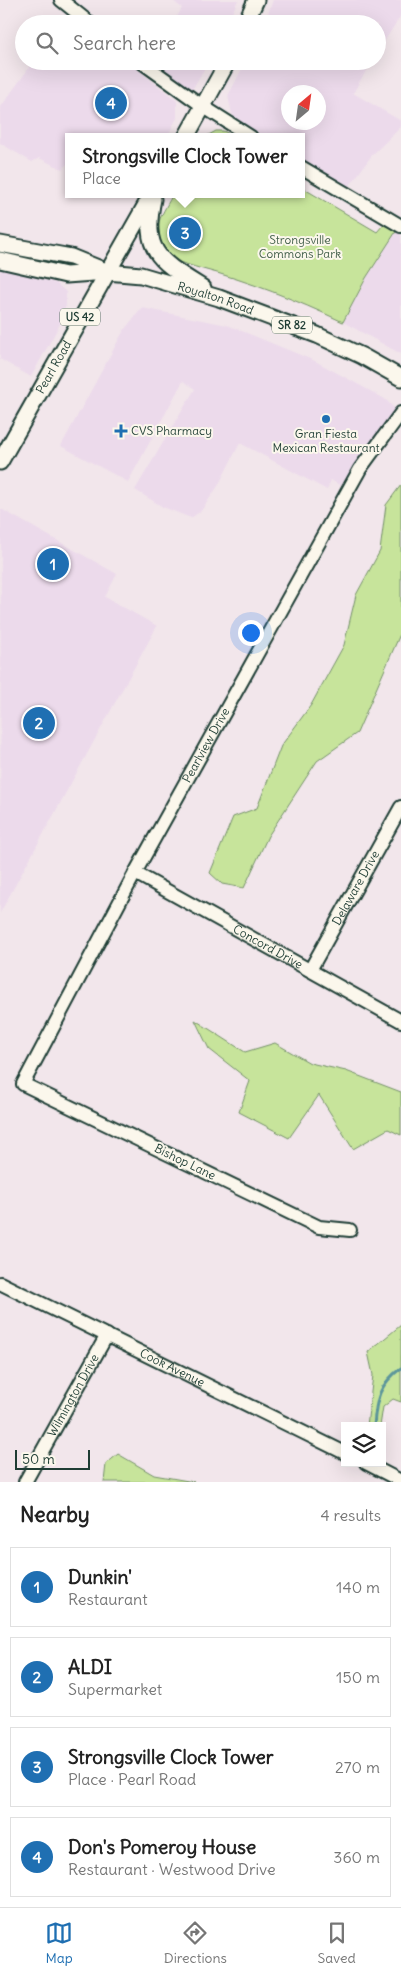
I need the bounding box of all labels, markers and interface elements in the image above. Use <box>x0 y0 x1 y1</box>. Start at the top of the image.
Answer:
search box <box>15 15 386 70</box>
icon: search <box>33 29 61 57</box>
text: Search here <box>73 31 176 55</box>
pin: 4 <box>95 84 127 122</box>
north arrow <box>281 85 326 130</box>
popup <box>65 133 305 198</box>
text: Strongsville Clock Tower <box>82 144 288 168</box>
text: Place <box>82 168 121 188</box>
pin: 3 <box>169 214 201 252</box>
park label: Strongsville Commons Park <box>259 232 341 261</box>
street label: Royalton Road <box>176 278 256 317</box>
road number: US 42 <box>60 308 100 326</box>
road number: SR 82 <box>272 316 312 334</box>
street label: Pearl Road <box>32 338 74 396</box>
marker: Gran Fiesta Mexican Restaurant <box>320 413 332 425</box>
place label: CVS Pharmacy <box>131 423 212 438</box>
marker: CVS Pharmacy <box>115 425 127 437</box>
place label: Gran Fiesta Mexican Restaurant <box>272 426 380 455</box>
pin: 1 <box>37 545 69 583</box>
your location <box>238 620 264 646</box>
pin: 2 <box>23 704 55 742</box>
street label: Pearlview Drive <box>179 705 233 785</box>
street label: Delaware Drive <box>329 848 382 928</box>
street label: Concord Drive <box>231 921 306 972</box>
street label: Bishop Lane <box>152 1140 218 1183</box>
street label: Cook Avenue <box>138 1345 207 1390</box>
street label: Wilmington Drive <box>44 1351 102 1439</box>
map controls <box>341 1422 386 1467</box>
button: layers <box>341 1422 386 1467</box>
scale bar <box>15 1447 90 1470</box>
text: 50 m <box>22 1450 55 1468</box>
text: Nearby <box>20 1501 90 1528</box>
text: 4 results <box>320 1505 381 1525</box>
text: Dunkin' <box>68 1565 132 1589</box>
text: 1 <box>34 1577 40 1597</box>
text: 140 m <box>336 1577 380 1597</box>
text: Restaurant <box>68 1589 148 1609</box>
text: ALDI <box>68 1655 112 1679</box>
text: 2 <box>33 1667 41 1687</box>
text: 150 m <box>336 1667 380 1687</box>
text: Supermarket <box>68 1679 162 1699</box>
text: Strongsville Clock Tower <box>68 1745 274 1769</box>
text: 3 <box>32 1757 42 1777</box>
text: 270 m <box>335 1757 380 1777</box>
text: Place · Pearl Road <box>68 1769 196 1789</box>
text: Don's Pomeroy House <box>68 1835 256 1859</box>
text: 4 <box>32 1847 42 1867</box>
text: 360 m <box>333 1847 380 1867</box>
text: Restaurant · Westwood Drive <box>68 1859 276 1879</box>
tab: Map <box>45 1919 73 1967</box>
tab: Directions <box>164 1919 227 1967</box>
tab: Saved <box>317 1919 356 1967</box>

